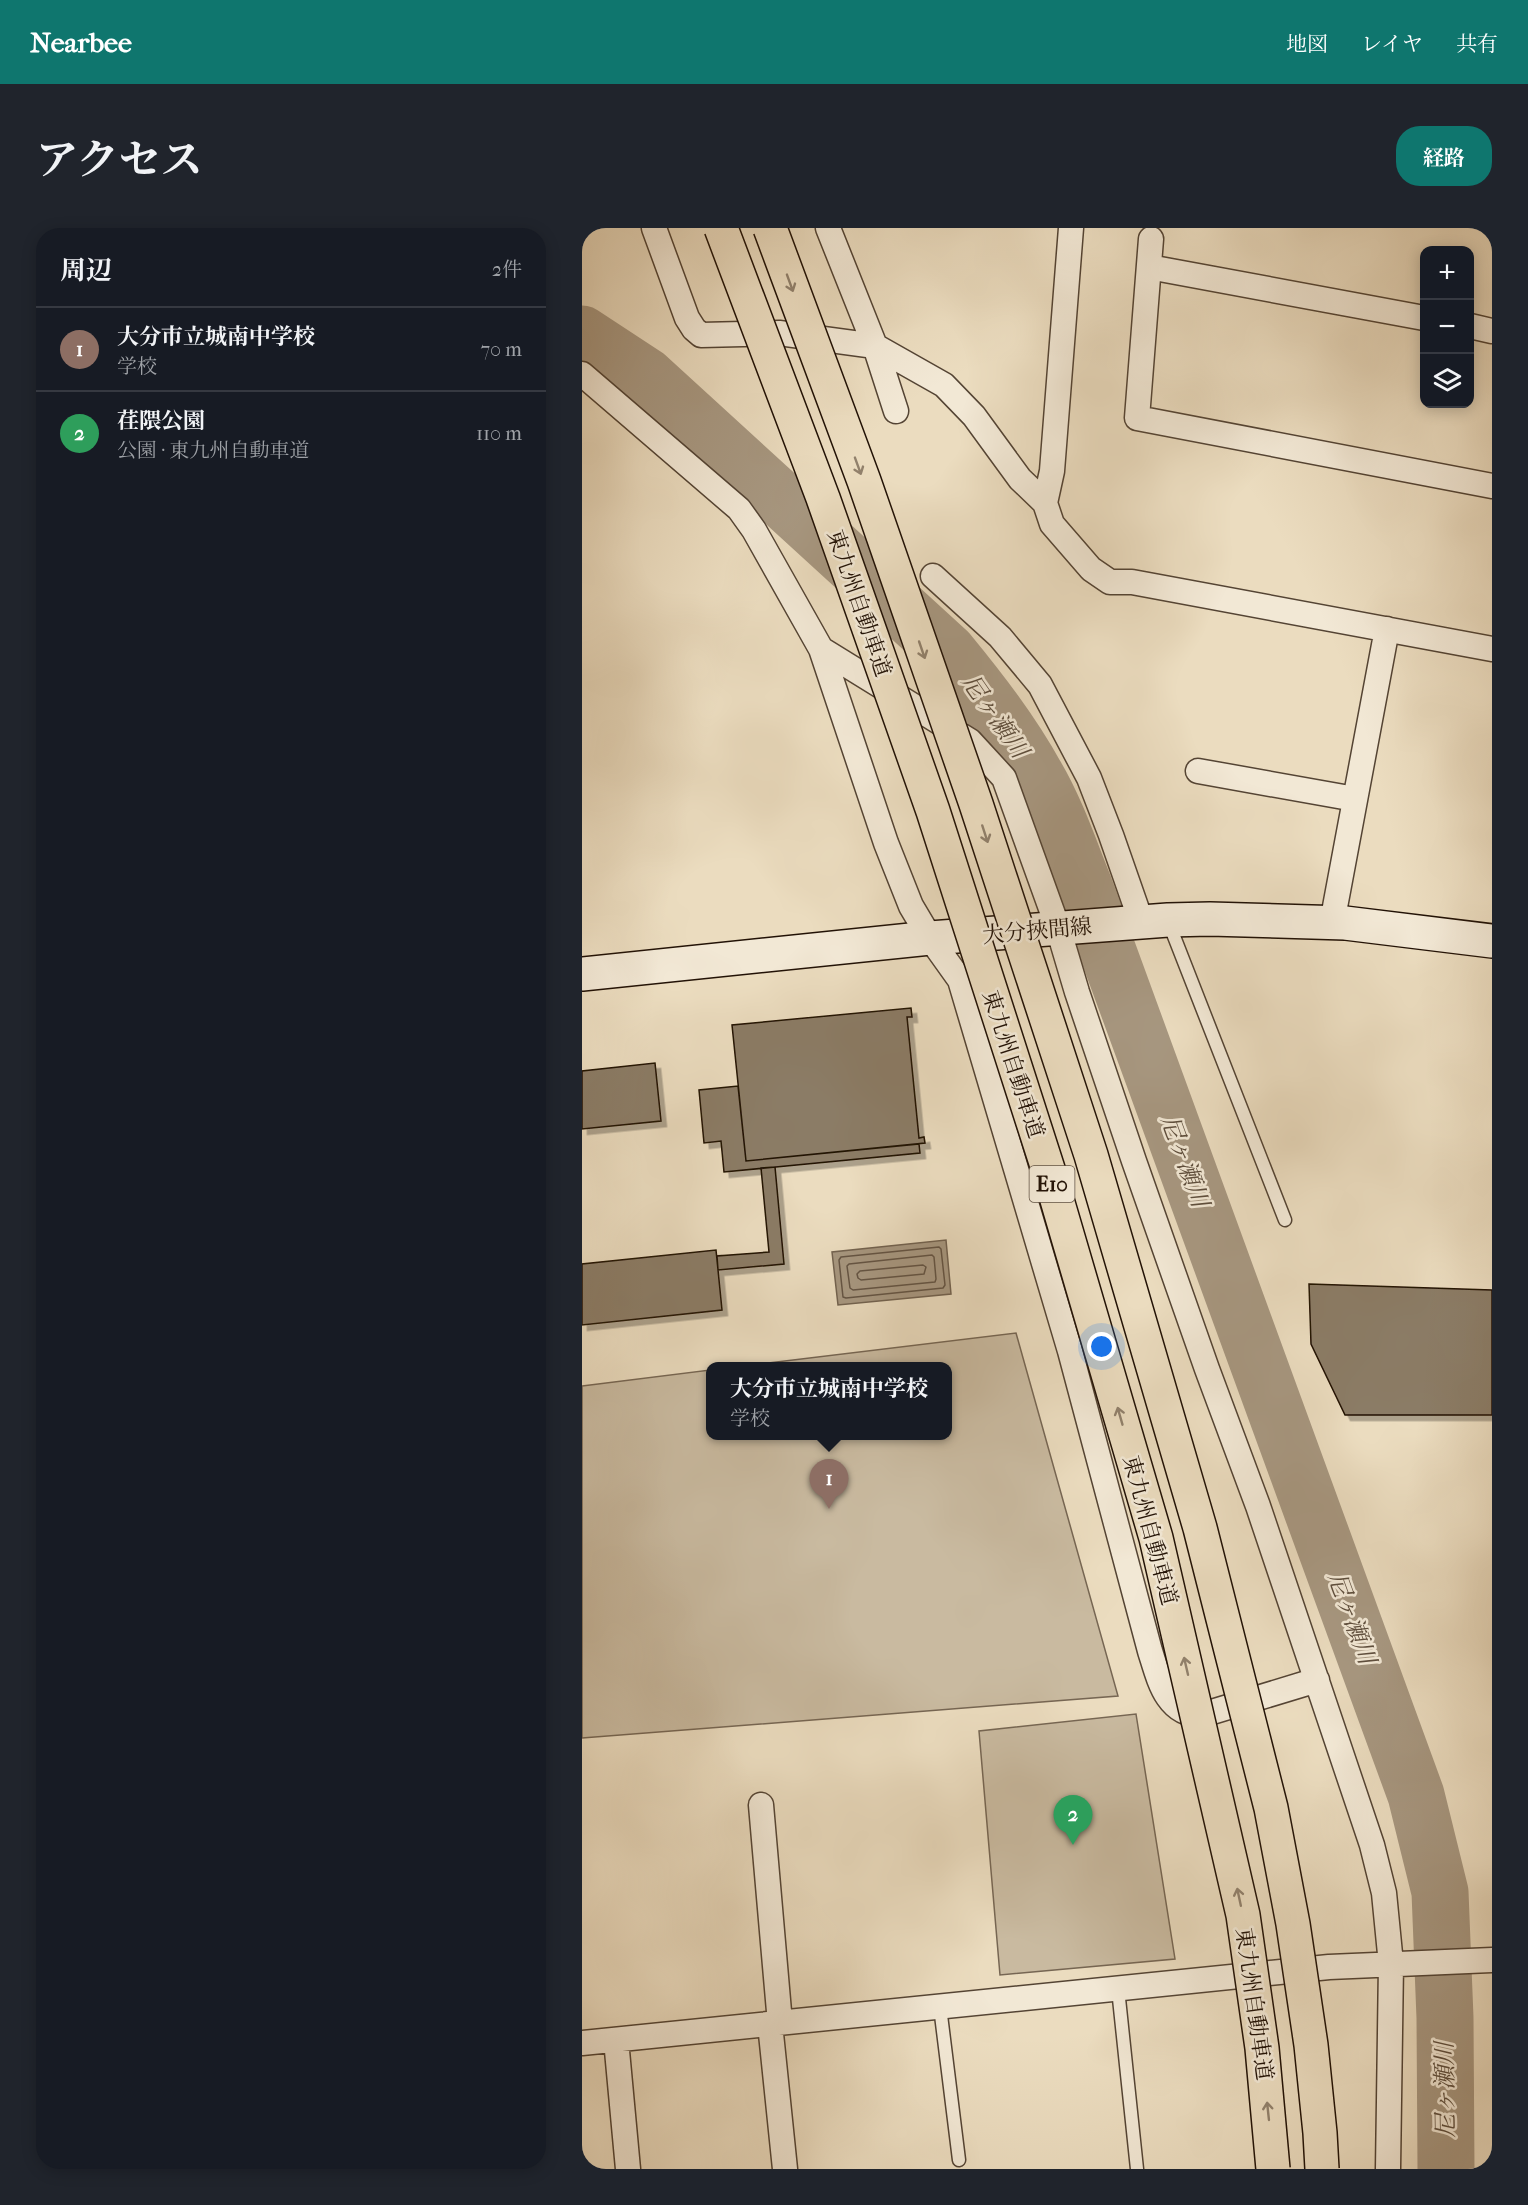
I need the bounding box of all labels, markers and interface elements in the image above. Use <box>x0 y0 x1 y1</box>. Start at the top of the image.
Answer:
text: Nearbee <box>30 26 132 59</box>
text: 地図 <box>1286 32 1328 56</box>
text: レイヤ <box>1361 32 1423 56</box>
text: 共有 <box>1456 32 1498 56</box>
button: 経路 <box>1396 126 1492 186</box>
text: アクセス <box>36 136 203 185</box>
map controls <box>1420 246 1474 408</box>
button: + <box>1420 246 1474 300</box>
text: 周辺 <box>60 255 112 286</box>
text: 2件 <box>492 258 522 281</box>
one-way arrow <box>785 273 796 292</box>
button: − <box>1420 300 1474 354</box>
text: 大分市立城南中学校 <box>117 324 315 350</box>
text: 1 <box>76 338 83 361</box>
text: 70 m <box>480 338 522 361</box>
button: layers <box>1420 354 1474 408</box>
text: 学校 <box>117 355 157 378</box>
text: 荏隈公園 <box>117 408 205 434</box>
text: 2 <box>74 422 85 445</box>
text: 110 m <box>476 422 522 445</box>
text: 公園 · 東九州自動車道 <box>117 439 310 462</box>
one-way arrow <box>853 456 864 475</box>
street label: 東九州自動車道 <box>822 526 896 680</box>
one-way arrow <box>917 640 928 659</box>
water label: 尼ヶ瀬川 <box>956 669 1036 766</box>
one-way arrow <box>981 824 992 843</box>
street label: 大分挾間線 <box>981 913 1093 949</box>
street label: 東九州自動車道 <box>977 987 1049 1142</box>
water label: 尼ヶ瀬川 <box>1155 1111 1216 1214</box>
road number: E10 <box>1030 1166 1074 1202</box>
your location <box>1087 1332 1116 1361</box>
popup <box>706 1362 952 1440</box>
text: 大分市立城南中学校 <box>730 1376 928 1402</box>
text: 学校 <box>730 1407 770 1430</box>
one-way arrow <box>1114 1407 1125 1426</box>
street label: 東九州自動車道 <box>1118 1453 1183 1608</box>
pin: 1 <box>810 1460 848 1509</box>
water label: 尼ヶ瀬川 <box>1322 1568 1383 1671</box>
one-way arrow <box>1179 1657 1191 1676</box>
pin: 2 <box>1054 1796 1092 1845</box>
one-way arrow <box>1232 1888 1244 1907</box>
street label: 東九州自動車道 <box>1230 1926 1278 2082</box>
water label: 尼ヶ瀬川 <box>1430 2039 1460 2138</box>
one-way arrow <box>1263 2101 1274 2121</box>

